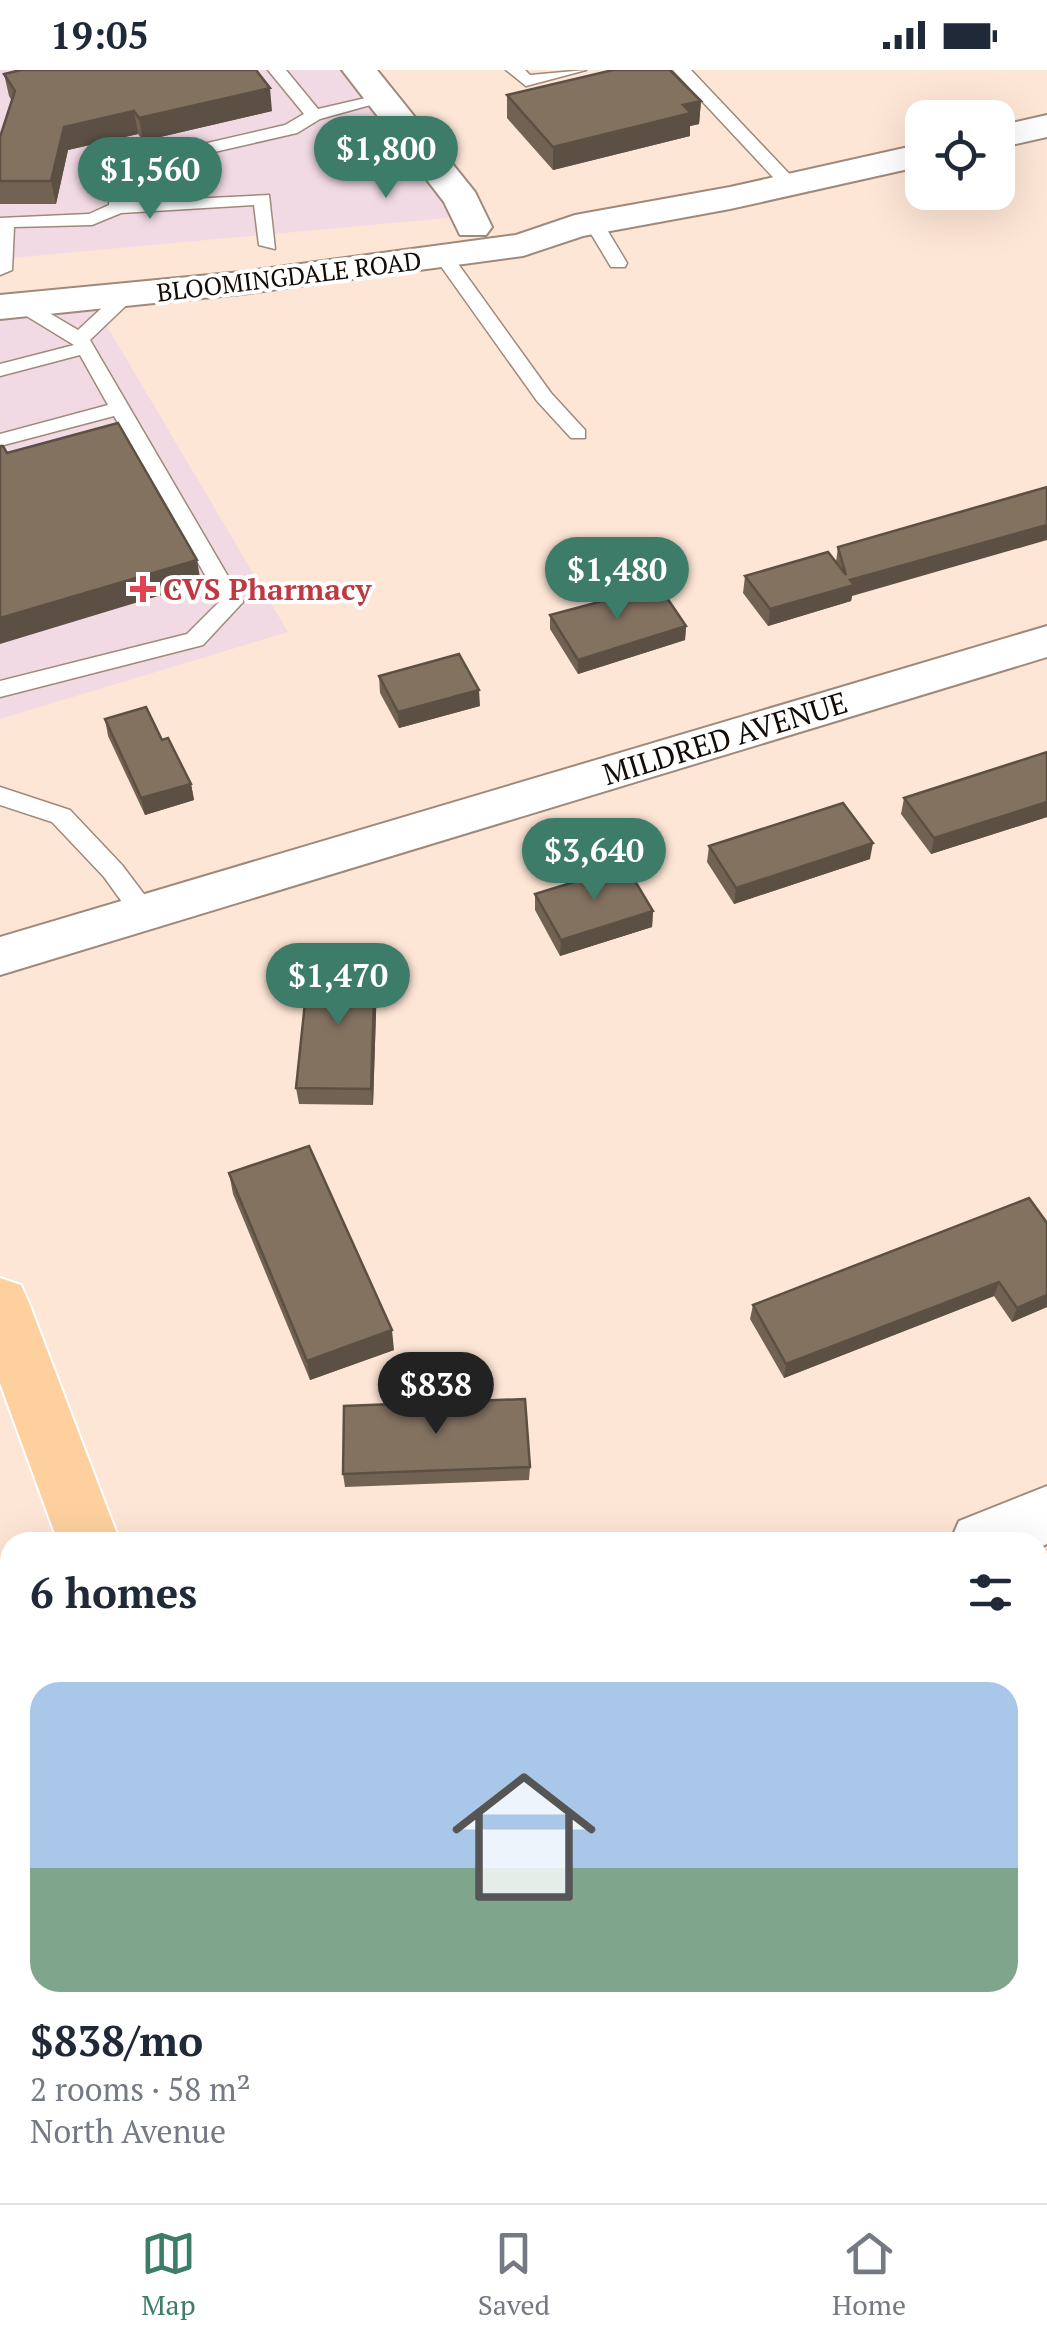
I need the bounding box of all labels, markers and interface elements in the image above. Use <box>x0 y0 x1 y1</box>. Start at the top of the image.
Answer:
text: 19:05 <box>50 10 149 60</box>
map controls <box>905 100 1015 210</box>
button: locate <box>905 100 1015 210</box>
pin: $1,800 <box>305 116 467 201</box>
text: $1,800 <box>336 127 436 169</box>
pin: $1,560 <box>69 137 231 222</box>
text: $1,560 <box>100 148 200 190</box>
street label: BLOOMINGDALE ROAD <box>155 243 423 309</box>
pin: $1,480 <box>536 537 698 622</box>
text: $1,480 <box>567 548 667 590</box>
place label: CVS Pharmacy <box>163 569 373 609</box>
marker: CVS Pharmacy <box>132 578 154 600</box>
street label: MILDRED AVENUE <box>598 682 852 794</box>
pin: $3,640 <box>513 818 675 903</box>
text: $3,640 <box>544 829 644 871</box>
pin: $1,470 <box>257 943 419 1028</box>
text: $1,470 <box>288 954 388 996</box>
pin: $838 <box>377 1352 495 1437</box>
text: $838 <box>400 1363 472 1405</box>
text: 6 homes <box>30 1564 197 1620</box>
icon: filters <box>963 1565 1018 1620</box>
icon: home <box>434 1747 614 1927</box>
text: $838/mo <box>30 2012 203 2068</box>
text: 2 rooms · 58 m² <box>30 2068 251 2110</box>
text: North Avenue <box>30 2110 226 2152</box>
tab: Map <box>141 2226 196 2323</box>
tab: Saved <box>478 2226 550 2323</box>
tab: Home <box>832 2226 906 2323</box>

